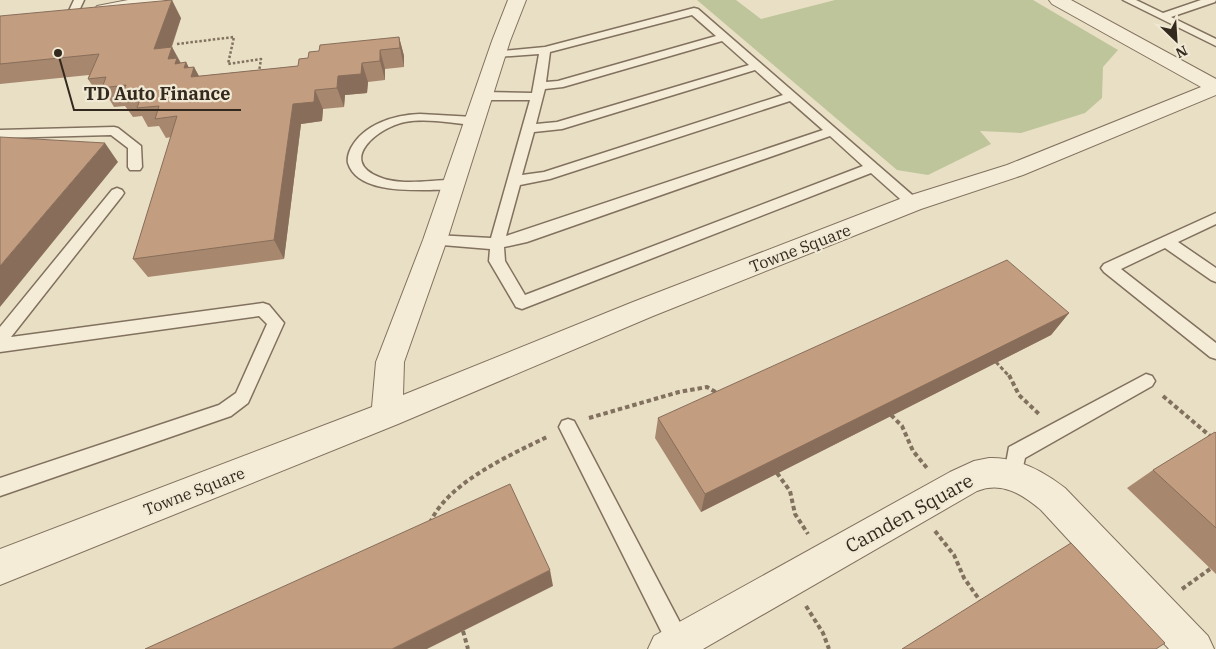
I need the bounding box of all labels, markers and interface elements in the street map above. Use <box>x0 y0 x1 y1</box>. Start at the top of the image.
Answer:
north arrow <box>1151 15 1201 65</box>
text: N <box>1173 41 1190 62</box>
callout: TD Auto Finance <box>74 77 241 110</box>
text: TD Auto Finance <box>84 82 230 105</box>
street label: Towne Square <box>747 220 853 276</box>
street label: Towne Square <box>141 463 247 519</box>
street label: Camden Square <box>841 468 977 558</box>

